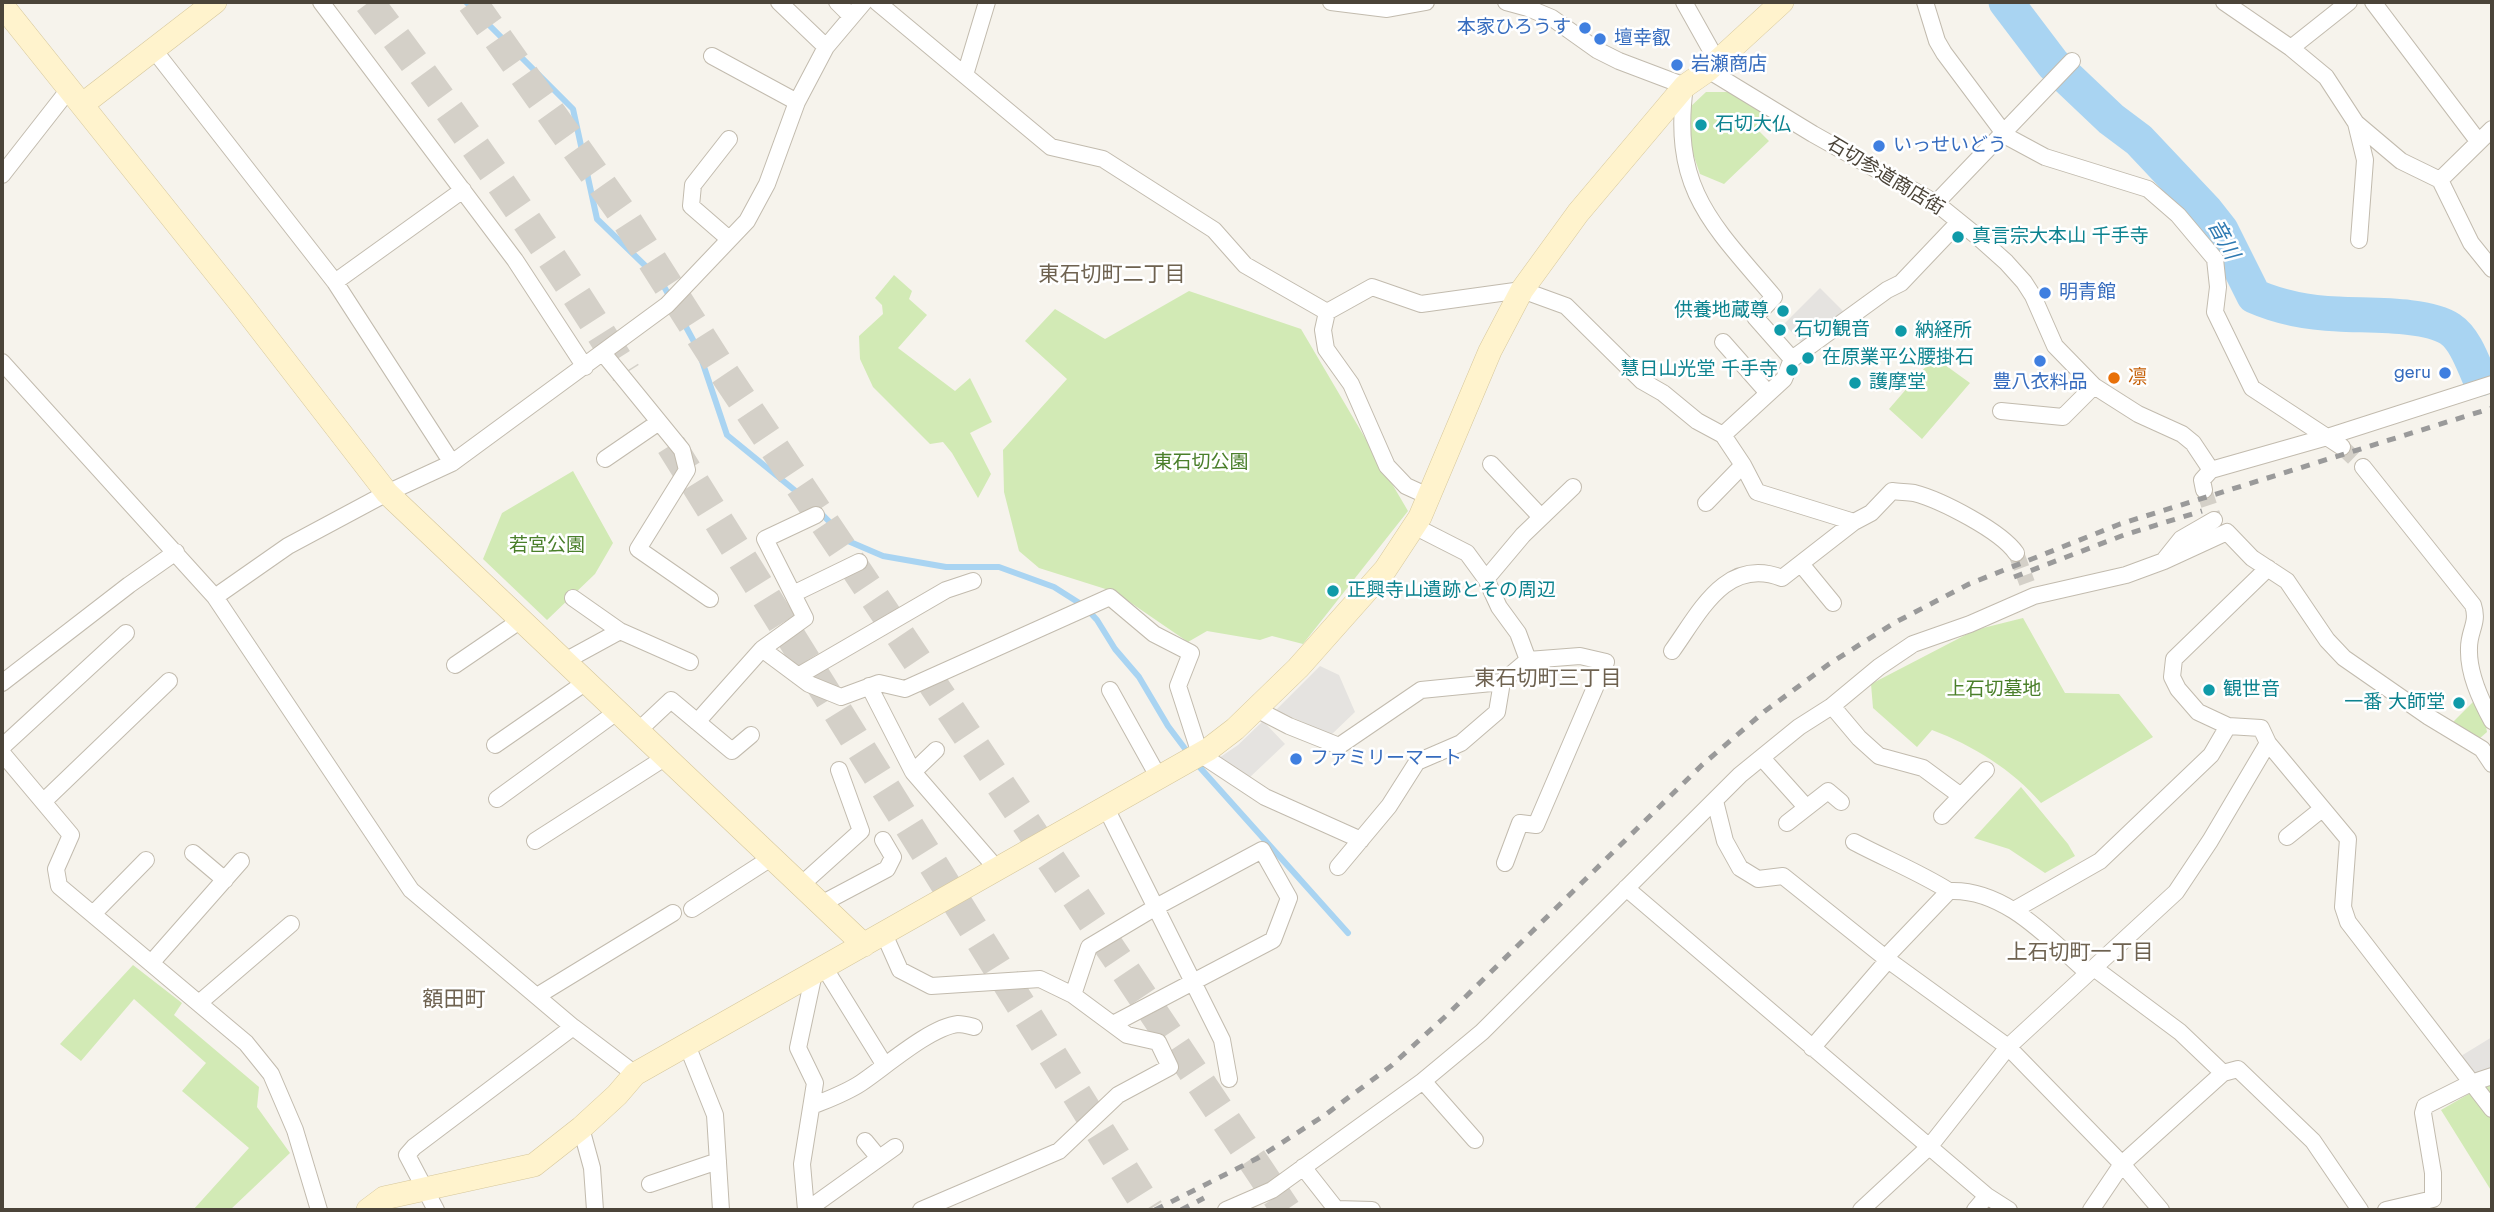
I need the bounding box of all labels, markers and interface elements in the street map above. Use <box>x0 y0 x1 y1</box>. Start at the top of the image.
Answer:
place label: 本家ひろうす <box>1457 17 1571 39</box>
marker: 本家ひろうす <box>1577 20 1593 36</box>
place label: 壇幸叡 <box>1614 28 1671 50</box>
marker: 壇幸叡 <box>1592 31 1608 47</box>
place label: 岩瀬商店 <box>1691 54 1767 76</box>
marker: 岩瀬商店 <box>1669 57 1685 73</box>
place label: 石切大仏 <box>1715 114 1791 136</box>
marker: 石切大仏 <box>1693 117 1709 133</box>
street label: 石切参道商店街 <box>1822 133 1948 221</box>
place label: いっせいどう <box>1893 135 2007 157</box>
marker: いっせいどう <box>1871 138 1887 154</box>
water label: 音川 <box>2201 216 2243 264</box>
place label: 真言宗大本山 千手寺 <box>1972 226 2149 248</box>
marker: 真言宗大本山 千手寺 <box>1950 229 1966 245</box>
district label: 東石切町二丁目 <box>1039 263 1185 289</box>
place label: 明青館 <box>2059 282 2116 304</box>
marker: 明青館 <box>2037 285 2053 301</box>
place label: 供養地蔵尊 <box>1674 300 1769 322</box>
marker: 供養地蔵尊 <box>1775 303 1791 319</box>
place label: 石切観音 <box>1794 319 1870 341</box>
place label: 納経所 <box>1915 320 1972 342</box>
marker: 石切観音 <box>1772 322 1788 338</box>
marker: 納経所 <box>1893 323 1909 339</box>
place label: 在原業平公腰掛石 <box>1822 347 1974 369</box>
marker: 在原業平公腰掛石 <box>1800 350 1816 366</box>
marker: 豊八衣料品 <box>2032 353 2048 369</box>
place label: 慧日山光堂 千手寺 <box>1620 359 1778 381</box>
marker: 慧日山光堂 千手寺 <box>1784 362 1800 378</box>
place label: geru <box>2394 362 2431 384</box>
marker: geru <box>2437 365 2453 381</box>
place label: 凛 <box>2128 367 2147 389</box>
marker: 凛 <box>2106 370 2122 386</box>
place label: 護摩堂 <box>1869 372 1926 394</box>
place label: 豊八衣料品 <box>1993 372 2087 394</box>
marker: 護摩堂 <box>1847 375 1863 391</box>
park label: 東石切公園 <box>1154 452 1248 474</box>
park label: 若宮公園 <box>509 535 585 557</box>
place label: 正興寺山遺跡とその周辺 <box>1347 580 1556 602</box>
marker: 正興寺山遺跡とその周辺 <box>1325 583 1341 599</box>
district label: 東石切町三丁目 <box>1475 667 1621 693</box>
park label: 上石切墓地 <box>1947 679 2041 701</box>
place label: 観世音 <box>2223 679 2280 701</box>
marker: 観世音 <box>2201 682 2217 698</box>
place label: 一番 大師堂 <box>2344 692 2445 714</box>
marker: 一番 大師堂 <box>2451 695 2467 711</box>
place label: ファミリーマート <box>1310 748 1462 770</box>
marker: ファミリーマート <box>1288 751 1304 767</box>
district label: 上石切町一丁目 <box>2007 941 2153 967</box>
district label: 額田町 <box>423 988 485 1014</box>

